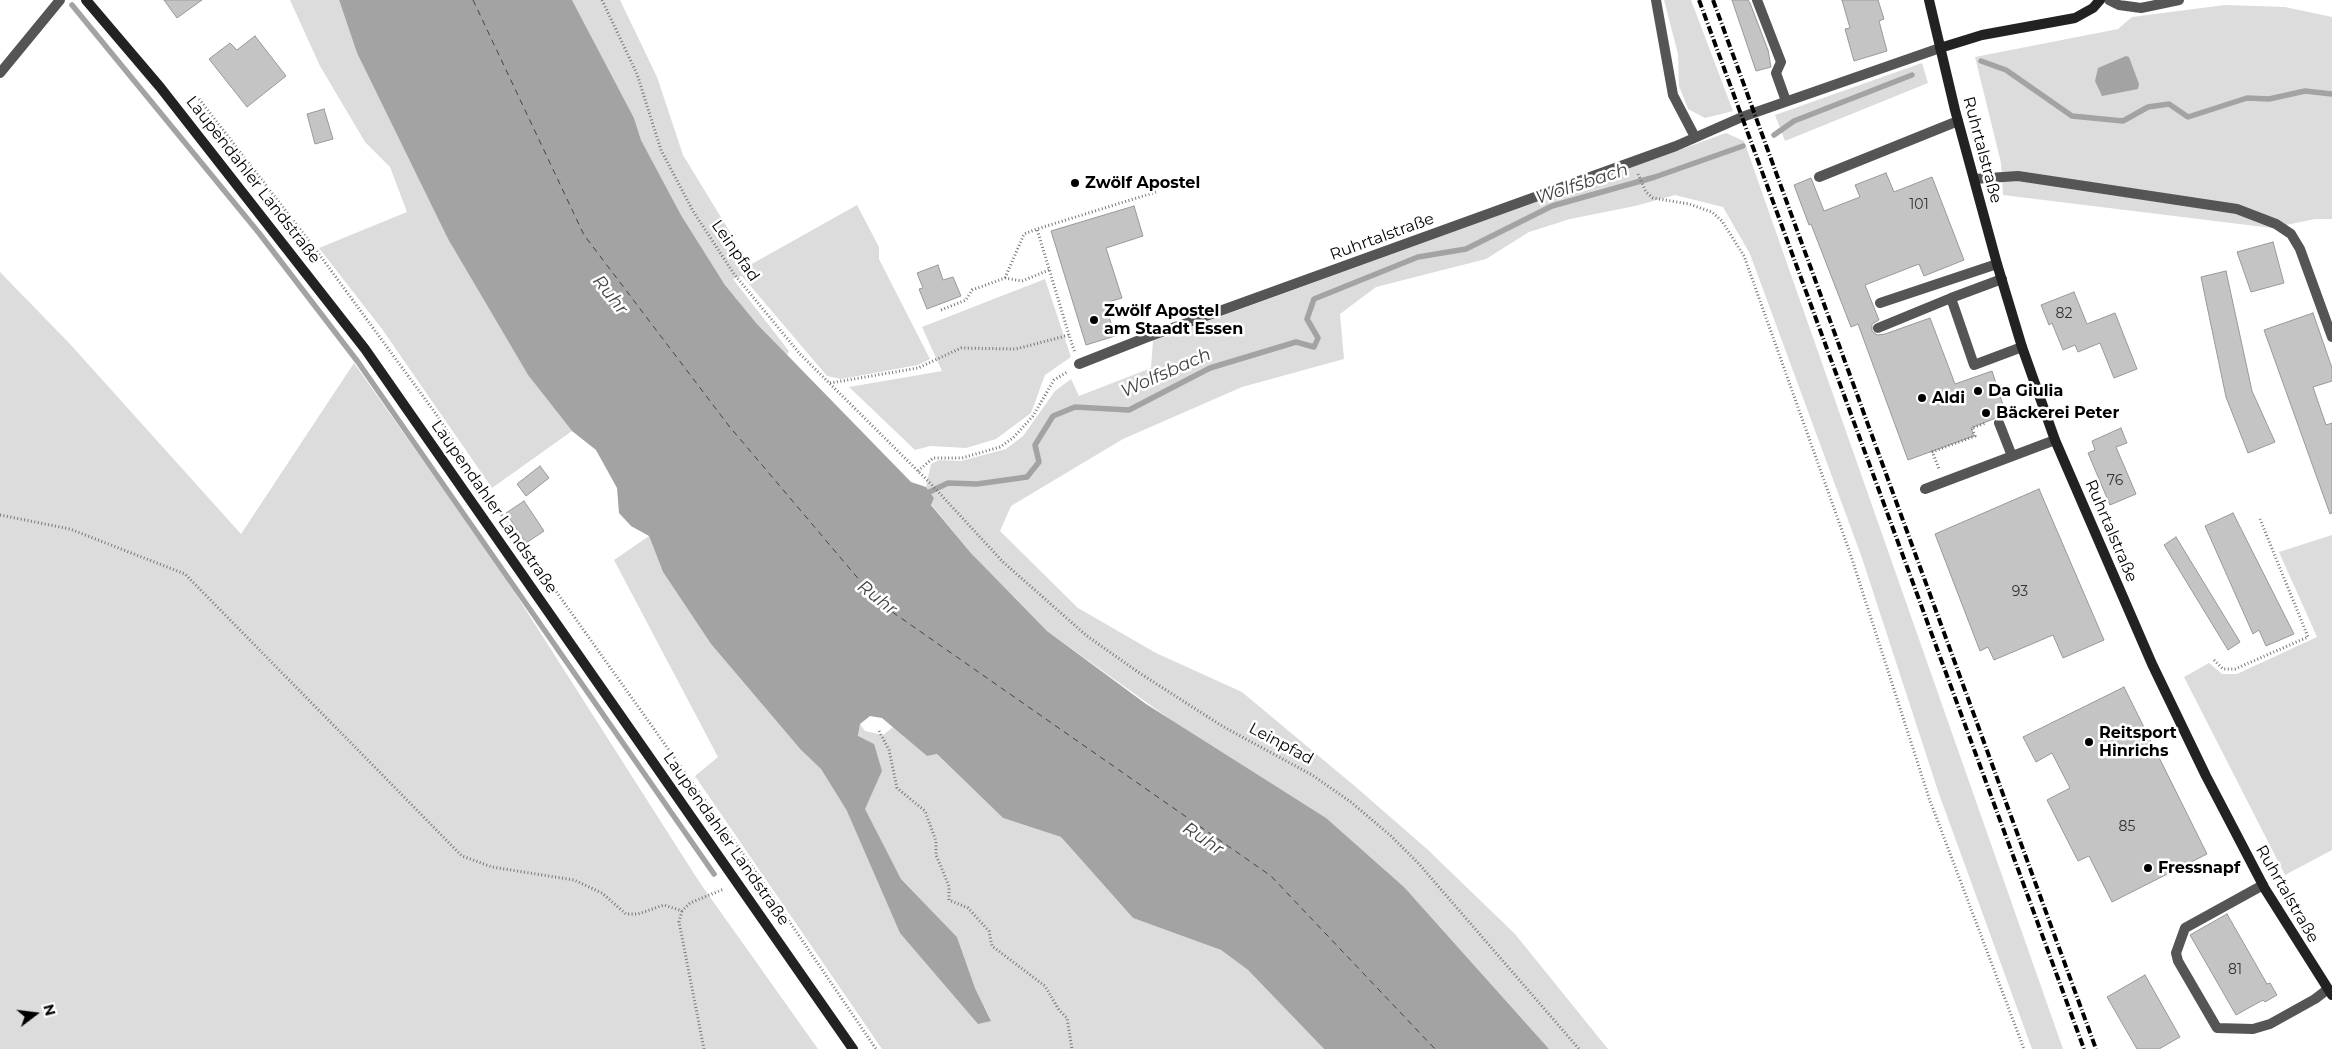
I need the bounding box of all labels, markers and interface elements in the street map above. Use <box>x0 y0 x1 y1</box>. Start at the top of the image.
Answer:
street label: Laupendahler Landstraße <box>182 93 324 267</box>
street label: Ruhrtalstraße <box>1959 95 2005 205</box>
water label: Wolfsbach <box>1533 159 1631 209</box>
place label: Zwölf Apostel <box>1085 173 1200 193</box>
marker: Zwölf Apostel <box>1069 177 1081 189</box>
house number: 101 <box>1909 197 1929 213</box>
street label: Ruhrtalstraße <box>1327 209 1437 265</box>
street label: Leinpfad <box>707 217 763 285</box>
water label: Ruhr <box>588 271 632 319</box>
place label: Zwölf Apostel am Staadt Essen <box>1104 301 1243 339</box>
house number: 82 <box>2056 306 2072 322</box>
marker: Zwölf Apostel am Staadt Essen <box>1088 314 1100 326</box>
water label: Wolfsbach <box>1118 344 1214 402</box>
place label: Da Giulia <box>1988 381 2063 401</box>
marker: Da Giulia <box>1972 385 1984 397</box>
place label: Aldi <box>1932 388 1965 408</box>
marker: Aldi <box>1916 392 1928 404</box>
place label: Bäckerei Peter <box>1996 403 2119 423</box>
marker: Bäckerei Peter <box>1980 407 1992 419</box>
street label: Laupendahler Landstraße <box>427 417 561 597</box>
house number: 76 <box>2107 473 2123 489</box>
street label: Ruhrtalstraße <box>2081 477 2141 585</box>
water label: Ruhr <box>853 576 901 620</box>
house number: 93 <box>2012 584 2028 600</box>
street label: Leinpfad <box>1245 719 1317 769</box>
place label: Reitsport Hinrichs <box>2099 723 2177 761</box>
marker: Reitsport Hinrichs <box>2083 736 2095 748</box>
street label: Laupendahler Landstraße <box>659 749 793 929</box>
water label: Ruhr <box>1179 818 1227 860</box>
house number: 85 <box>2119 819 2135 835</box>
street label: Ruhrtalstraße <box>2251 842 2323 946</box>
place label: Fressnapf <box>2158 858 2240 878</box>
marker: Fressnapf <box>2142 862 2154 874</box>
house number: 81 <box>2228 962 2242 978</box>
north arrow <box>10 989 60 1039</box>
text: N <box>39 1002 60 1018</box>

